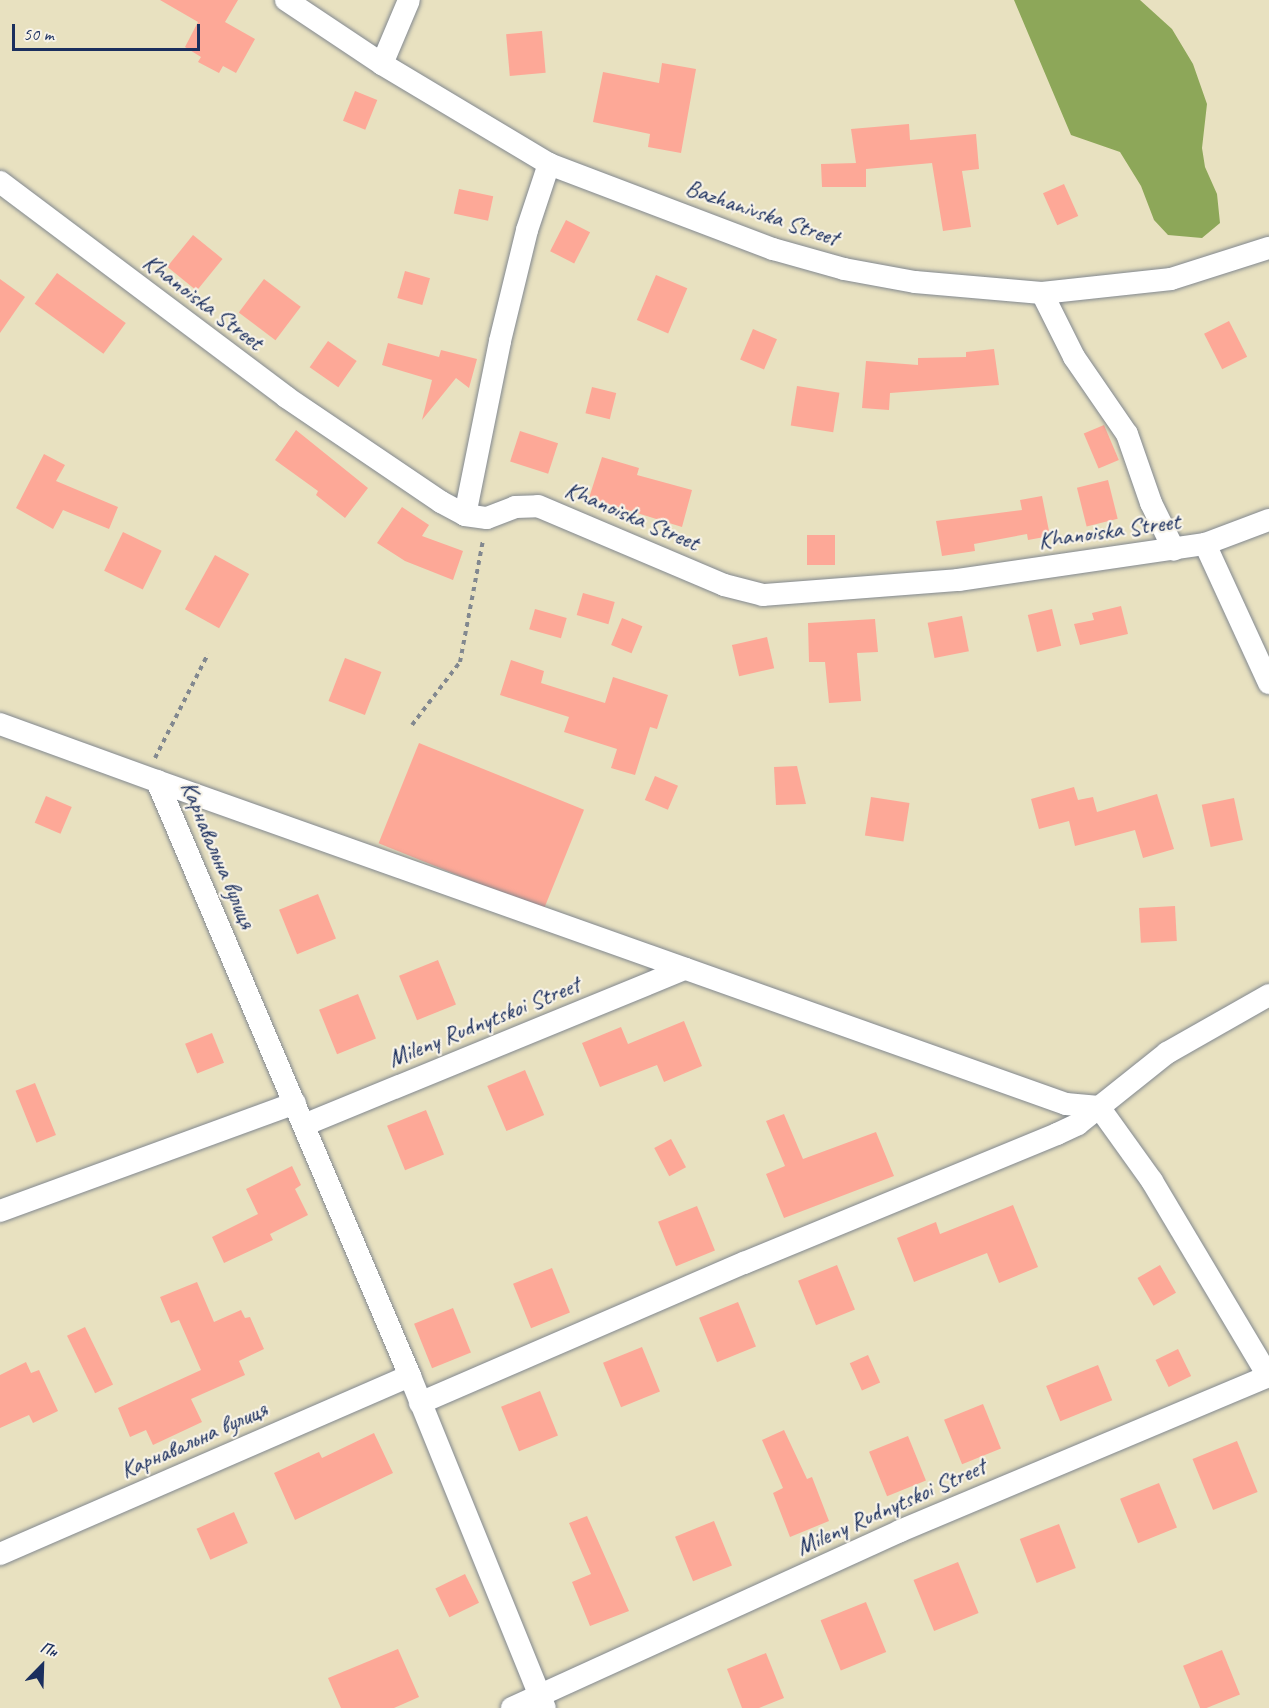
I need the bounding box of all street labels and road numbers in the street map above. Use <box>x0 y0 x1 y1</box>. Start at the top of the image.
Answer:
street label: Bazhanivska Street <box>682 173 842 253</box>
street label: Khanoiska Street <box>137 247 269 357</box>
street label: Khanoiska Street <box>561 475 703 557</box>
street label: Khanoiska Street <box>1036 507 1182 555</box>
street label: Карнавальна вулиця <box>174 776 262 934</box>
street label: Mileny Rudnytskoi Street <box>384 970 584 1074</box>
street label: Карнавальна вулиця <box>116 1395 272 1485</box>
street label: Mileny Rudnytskoi Street <box>792 1452 990 1562</box>

